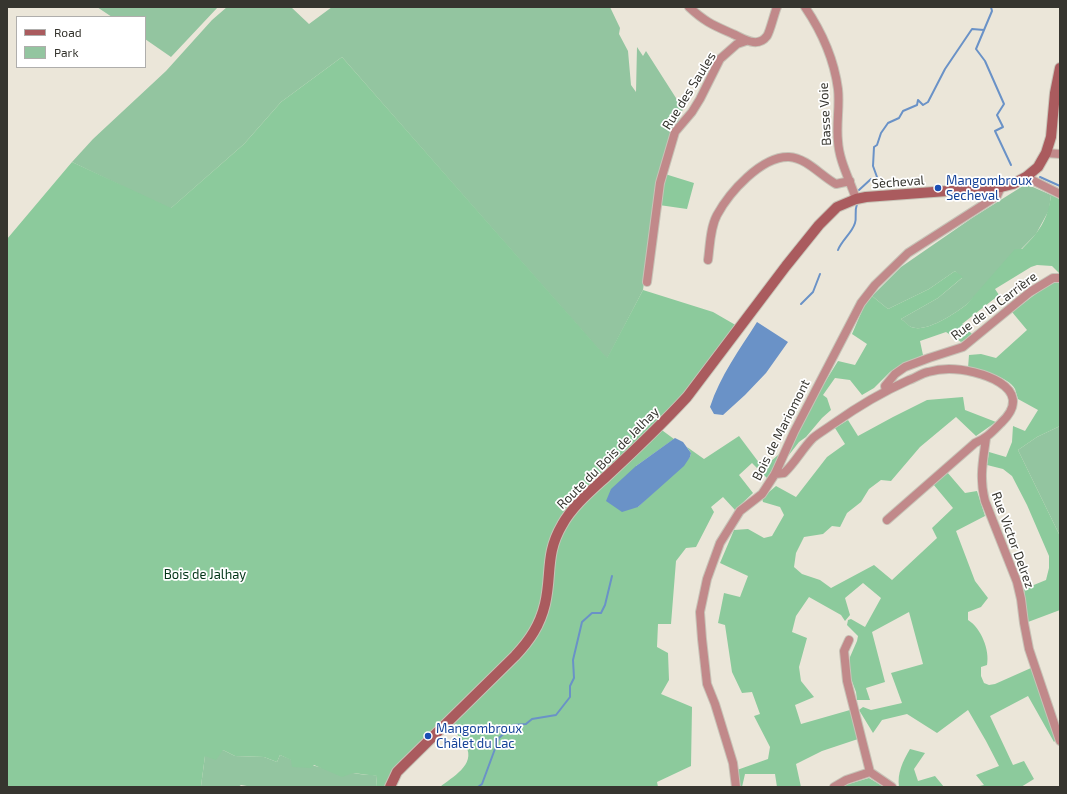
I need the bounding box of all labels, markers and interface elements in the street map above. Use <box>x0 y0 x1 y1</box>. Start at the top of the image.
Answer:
legend <box>16 16 146 68</box>
text: Road <box>54 25 82 39</box>
text: Park <box>54 45 79 59</box>
street label: Rue des Saules <box>659 49 719 133</box>
street label: Basse Voie <box>816 82 834 146</box>
street label: Sècheval <box>871 172 925 192</box>
place label: Mangombroux Secheval <box>946 173 1032 204</box>
marker: Mangombroux Secheval <box>933 183 943 193</box>
street label: Rue de la Carrière <box>948 269 1040 343</box>
street label: Bois de Mariomont <box>749 377 813 483</box>
street label: Route du Bois de Jalhay <box>554 404 662 512</box>
street label: Rue Victor Delrez <box>988 490 1038 590</box>
park label: Bois de Jalhay <box>164 567 246 583</box>
place label: Mangombroux Châlet du Lac <box>436 721 522 752</box>
marker: Mangombroux Châlet du Lac <box>423 731 433 741</box>

